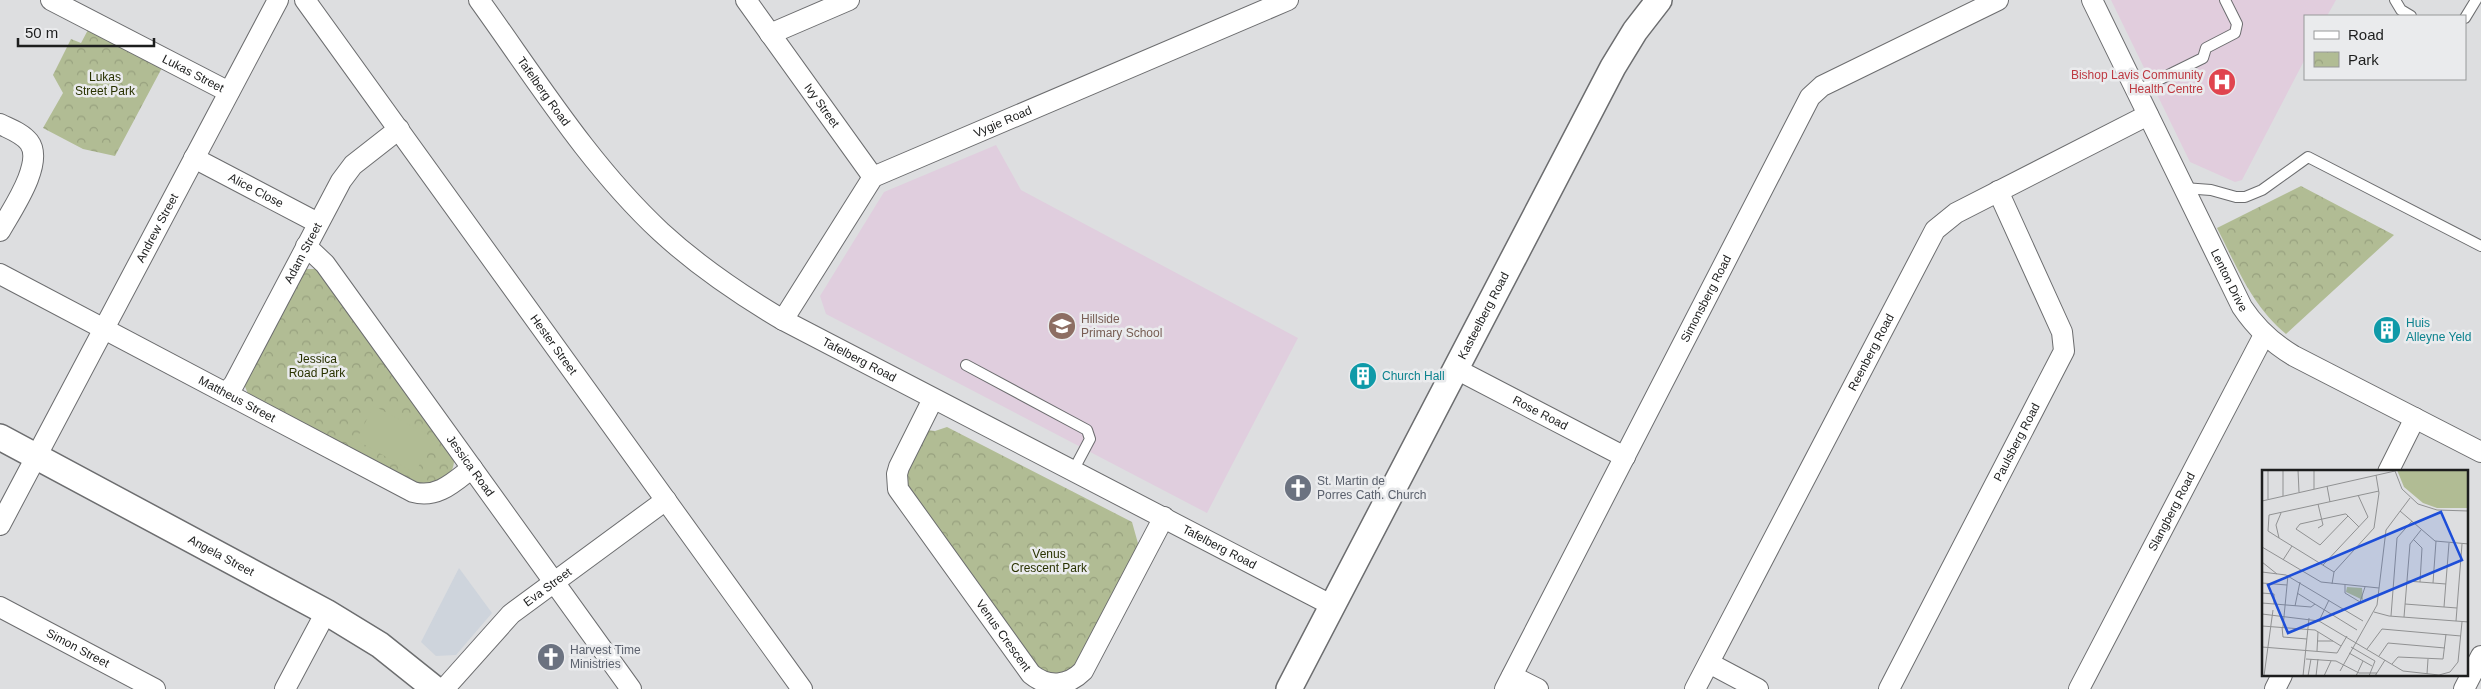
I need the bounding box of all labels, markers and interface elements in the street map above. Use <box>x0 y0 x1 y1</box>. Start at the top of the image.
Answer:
scale bar <box>18 15 154 47</box>
legend <box>2304 15 2466 80</box>
text: 50 m <box>25 24 58 41</box>
text: Road <box>2348 26 2384 43</box>
text: Park <box>2348 51 2379 68</box>
street label: Lukas Street <box>160 52 227 95</box>
street label: Tafelberg Road <box>514 54 573 129</box>
hospital icon: Bishop Lavis Community Health Centre <box>2207 67 2237 97</box>
place label: Bishop Lavis Community Health Centre <box>2071 68 2203 96</box>
park label: Lukas Street Park <box>75 70 136 98</box>
street label: Ivy Street <box>801 81 843 131</box>
street label: Vygie Road <box>972 103 1034 140</box>
street label: Alice Close <box>226 170 286 211</box>
street label: Andrew Street <box>133 191 182 265</box>
street label: Adam Street <box>281 220 325 286</box>
street label: Lenton Drive <box>2208 247 2250 315</box>
street label: Simonsberg Road <box>1678 253 1734 345</box>
street label: Kasteelberg Road <box>1455 270 1512 362</box>
school or university icon: Hillside Primary School <box>1047 311 1077 341</box>
street label: Reenberg Road <box>1845 311 1897 393</box>
street label: Hester Street <box>527 312 580 378</box>
place label: Hillside Primary School <box>1081 312 1162 340</box>
building icon: Huis Alleyne Yeld <box>2372 315 2402 345</box>
place label: Huis Alleyne Yeld <box>2406 316 2471 344</box>
street label: Tafelberg Road <box>820 335 899 385</box>
park label: Jessica Road Park <box>289 352 346 380</box>
building icon: Church Hall <box>1348 361 1378 391</box>
place label: Church Hall <box>1382 369 1445 383</box>
street label: Mattheus Street <box>196 373 278 425</box>
street label: Rose Road <box>1510 393 1570 433</box>
street label: Paulsberg Road <box>1991 401 2043 484</box>
street label: Jessica Road <box>444 433 497 499</box>
street label: Slangberg Road <box>2145 470 2198 553</box>
inset map <box>2262 470 2468 676</box>
church icon: St. Martin de Porres Cath. Church <box>1283 473 1313 503</box>
place label: St. Martin de Porres Cath. Church <box>1317 474 1426 502</box>
street label: Tafelberg Road <box>1180 522 1259 572</box>
street label: Angela Street <box>186 532 257 579</box>
park label: Venus Crescent Park <box>1011 547 1088 575</box>
street label: Eva Street <box>521 564 575 609</box>
street label: Venus Crescent <box>973 597 1034 675</box>
street label: Simon Street <box>44 626 112 671</box>
church icon: Harvest Time Ministries <box>536 642 566 672</box>
place label: Harvest Time Ministries <box>570 643 641 671</box>

